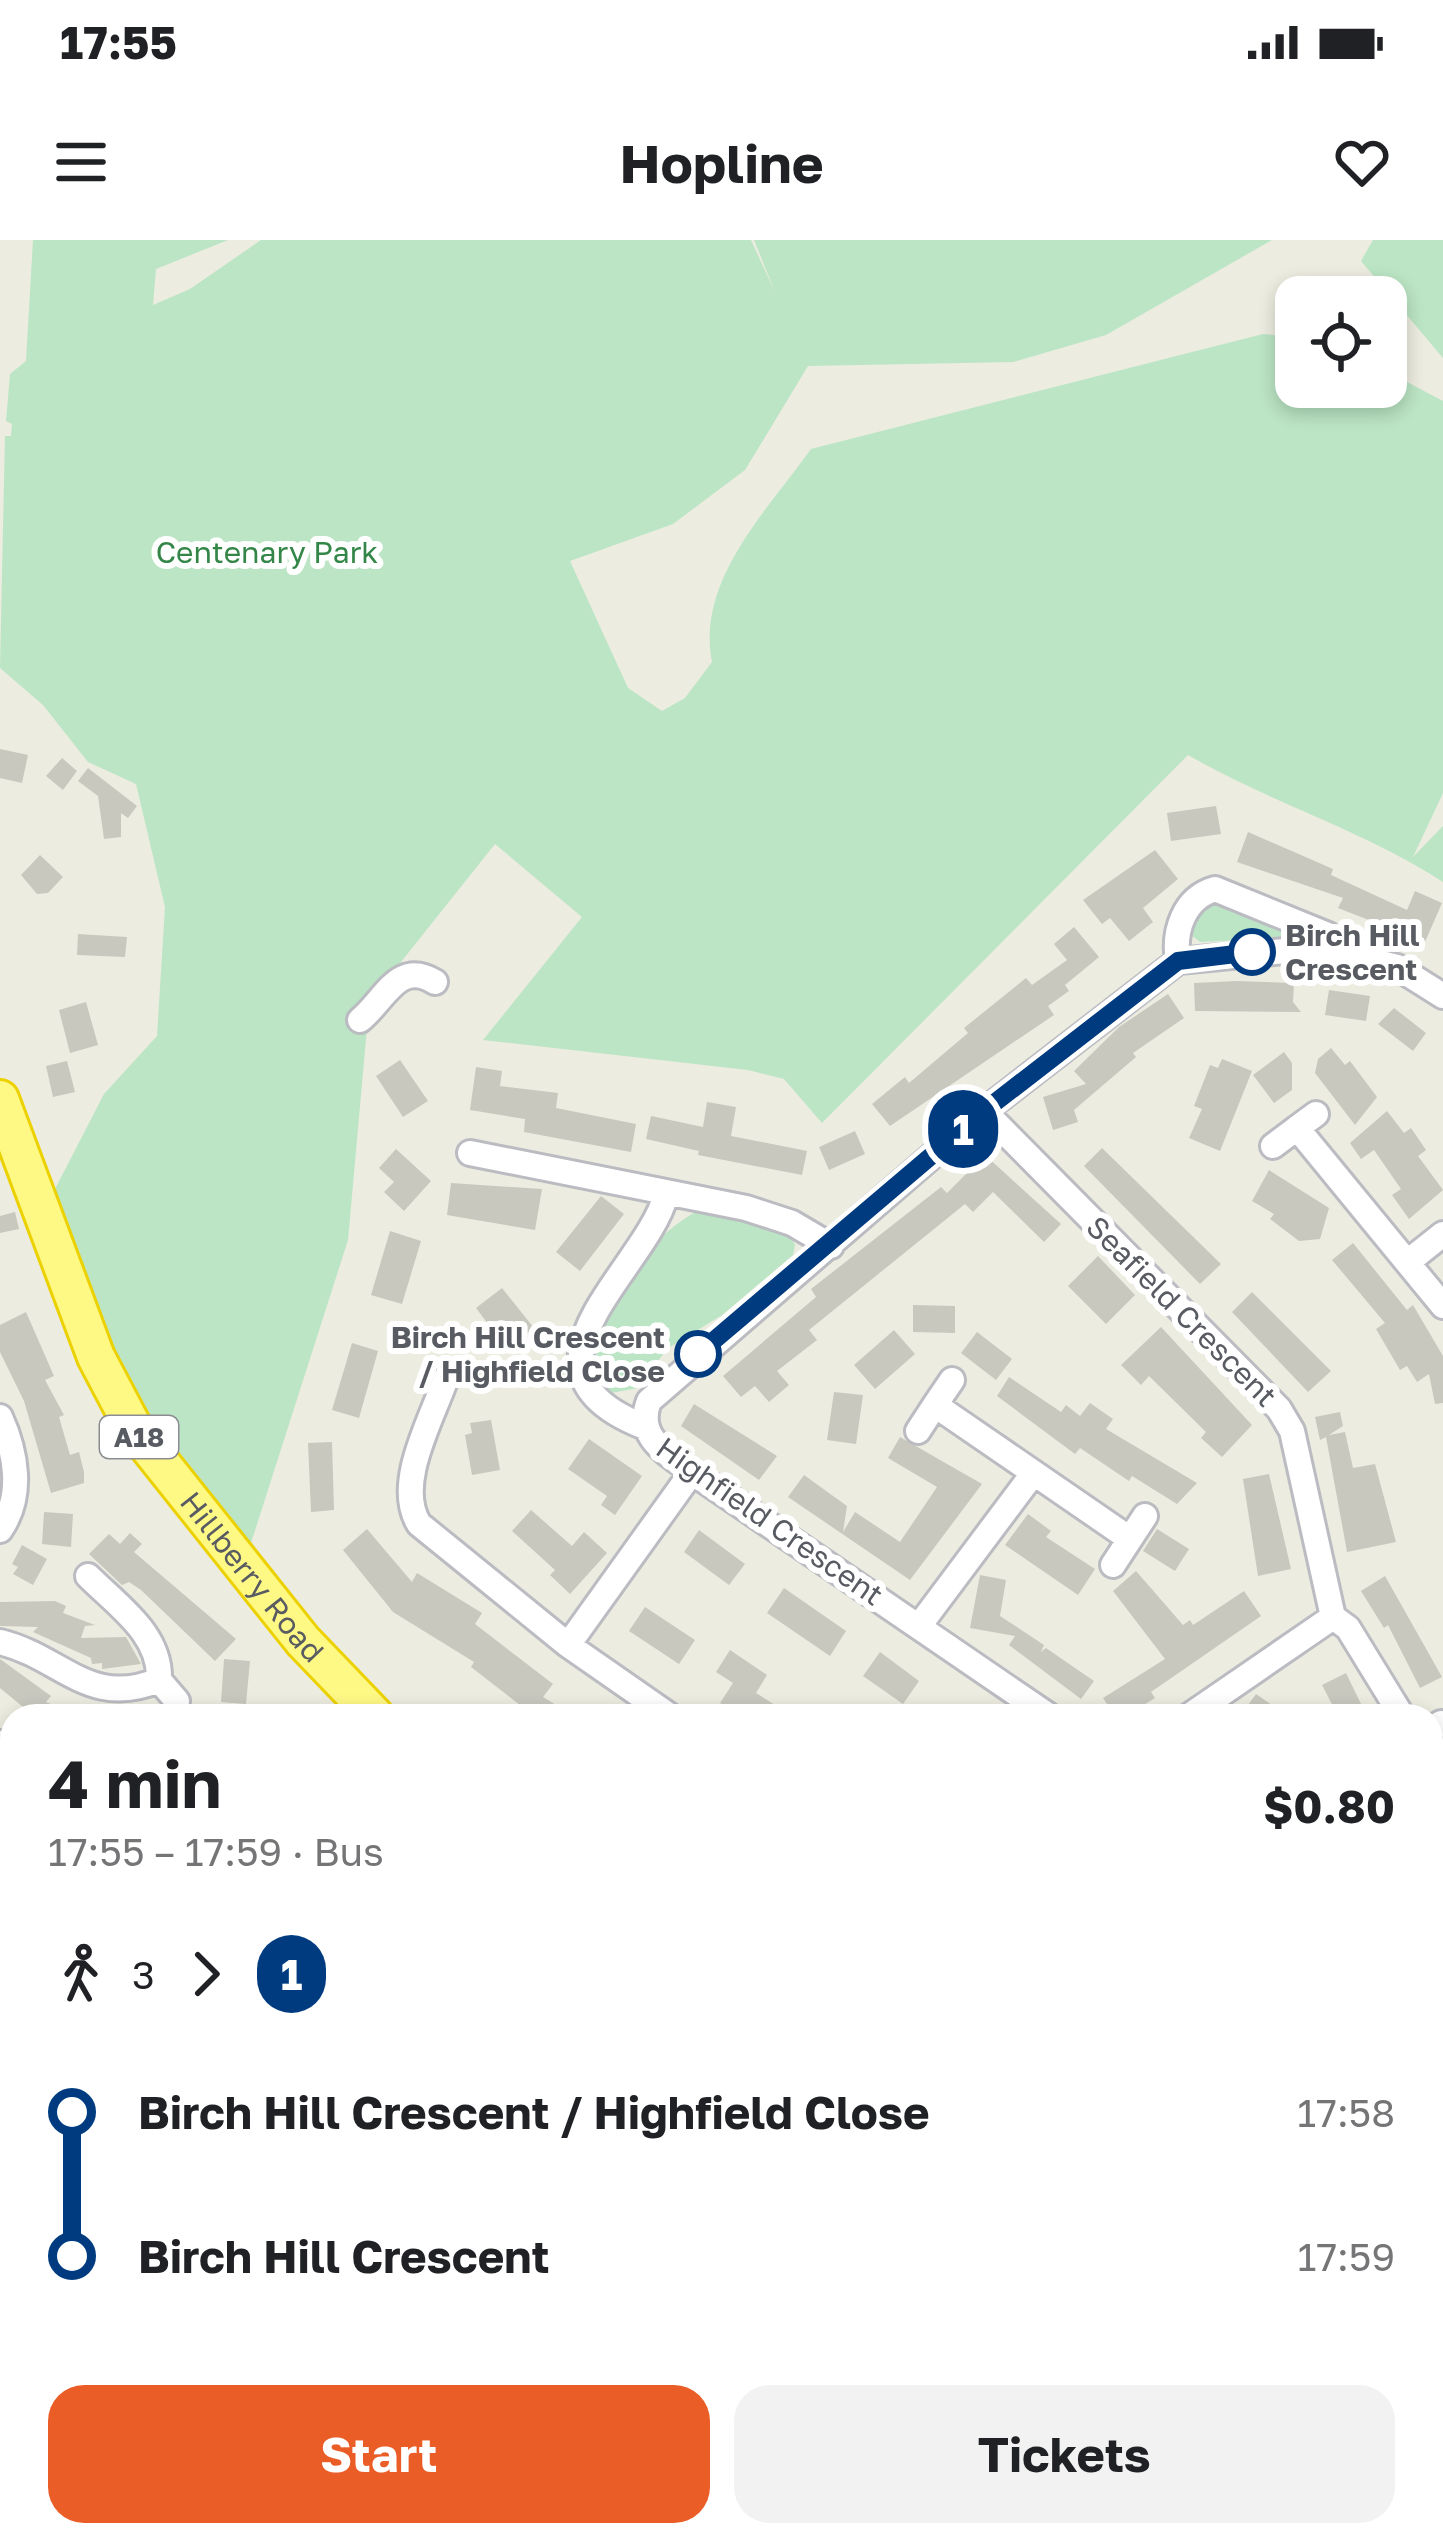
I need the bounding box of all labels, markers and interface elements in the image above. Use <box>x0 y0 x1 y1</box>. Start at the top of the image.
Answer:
text: 17:55 <box>60 15 177 69</box>
icon: menu <box>48 129 114 195</box>
icon: heart <box>1329 129 1395 195</box>
text: Hopline <box>619 130 824 195</box>
map controls <box>1275 276 1407 408</box>
button: locate <box>1275 276 1407 408</box>
park label: Centenary Park <box>156 534 378 570</box>
place label: Birch Hill Crescent <box>1285 917 1420 987</box>
marker: Birch Hill Crescent <box>1230 930 1274 974</box>
line badge: 1 <box>924 1090 1002 1168</box>
text: 1 <box>952 1104 974 1154</box>
street label: Seafield Crescent <box>1079 1208 1285 1414</box>
place label: Birch Hill Crescent / Highfield Close <box>391 1319 665 1389</box>
marker: Birch Hill Crescent / Highfield Close <box>676 1332 720 1376</box>
road number: A18 <box>100 1416 178 1458</box>
street label: Highfield Crescent <box>650 1429 890 1613</box>
street label: Hillberry Road <box>173 1484 331 1669</box>
text: 4 min <box>48 1743 222 1823</box>
text: $0.80 <box>1263 1779 1395 1833</box>
text: 17:55 – 17:59 · Bus <box>48 1828 384 1875</box>
icon: walk <box>48 1941 114 2007</box>
icon: forward <box>173 1941 239 2007</box>
text: 1 <box>281 1949 302 1999</box>
text: 3 <box>132 1951 155 1998</box>
text: Birch Hill Crescent / Highfield Close <box>138 2085 930 2139</box>
text: 17:58 <box>1297 2089 1395 2136</box>
text: Birch Hill Crescent <box>138 2229 549 2283</box>
text: 17:59 <box>1297 2233 1395 2280</box>
button: Start <box>48 2385 710 2523</box>
button: Tickets <box>734 2385 1395 2523</box>

